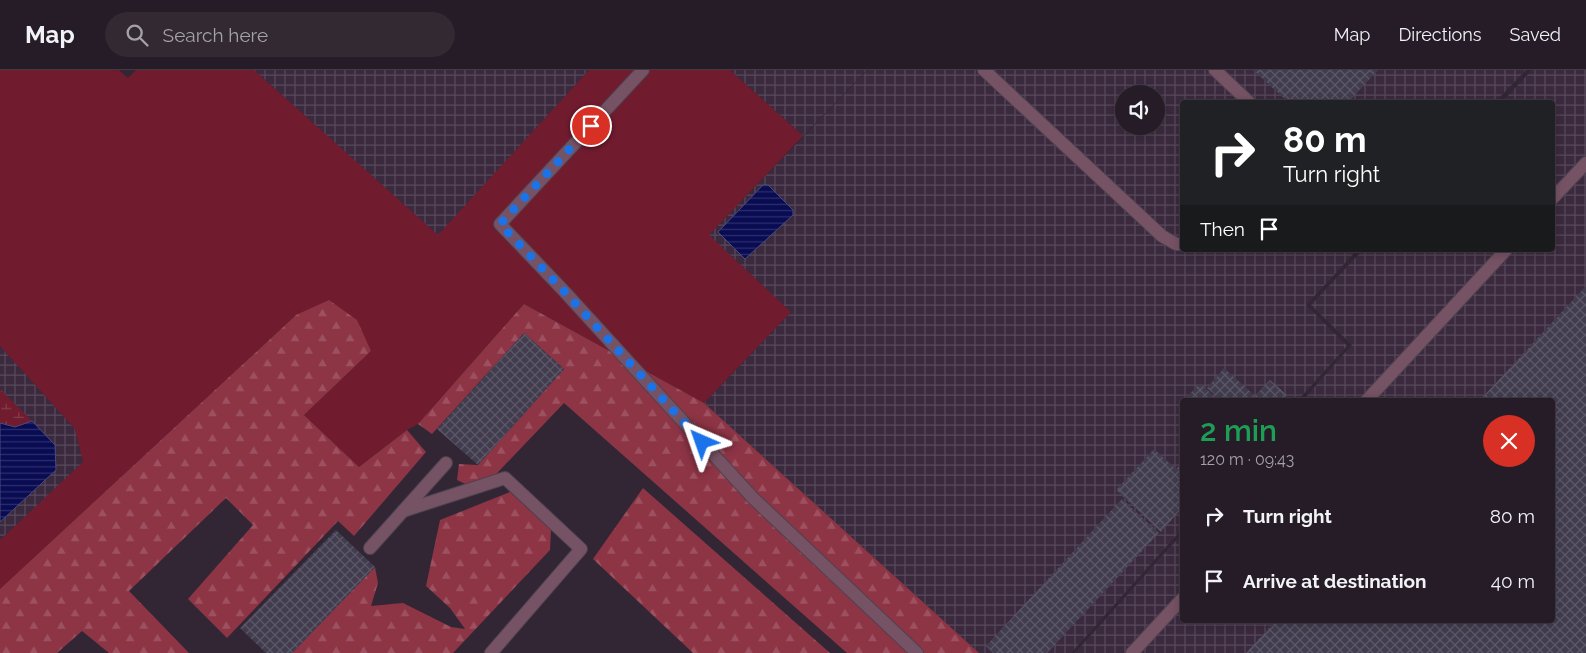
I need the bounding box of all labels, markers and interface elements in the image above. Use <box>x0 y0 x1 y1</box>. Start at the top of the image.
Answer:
search box <box>105 12 455 57</box>
text: Map <box>25 20 75 49</box>
icon: search <box>123 21 151 49</box>
text: Search here <box>163 24 268 46</box>
text: Map <box>1334 24 1370 45</box>
text: Directions <box>1398 24 1482 45</box>
text: Saved <box>1510 24 1561 45</box>
map controls <box>1115 85 1165 135</box>
button: sound <box>1115 85 1165 135</box>
pin <box>570 105 612 147</box>
icon: arrive <box>577 112 605 140</box>
text: 80 m <box>1283 119 1367 160</box>
icon: right <box>1200 120 1265 185</box>
text: Turn right <box>1283 161 1380 187</box>
icon: arrive <box>1255 215 1283 243</box>
text: Then <box>1200 218 1245 240</box>
text: 2 min <box>1200 413 1277 448</box>
position arrow <box>675 415 727 467</box>
button: close <box>1483 415 1535 467</box>
text: 120 m · 09:43 <box>1200 450 1294 469</box>
icon: right <box>1200 502 1228 530</box>
text: Turn right <box>1243 505 1332 527</box>
text: 80 m <box>1490 505 1535 527</box>
icon: arrive <box>1200 567 1228 595</box>
text: Arrive at destination <box>1243 570 1427 592</box>
text: 40 m <box>1491 570 1535 592</box>

